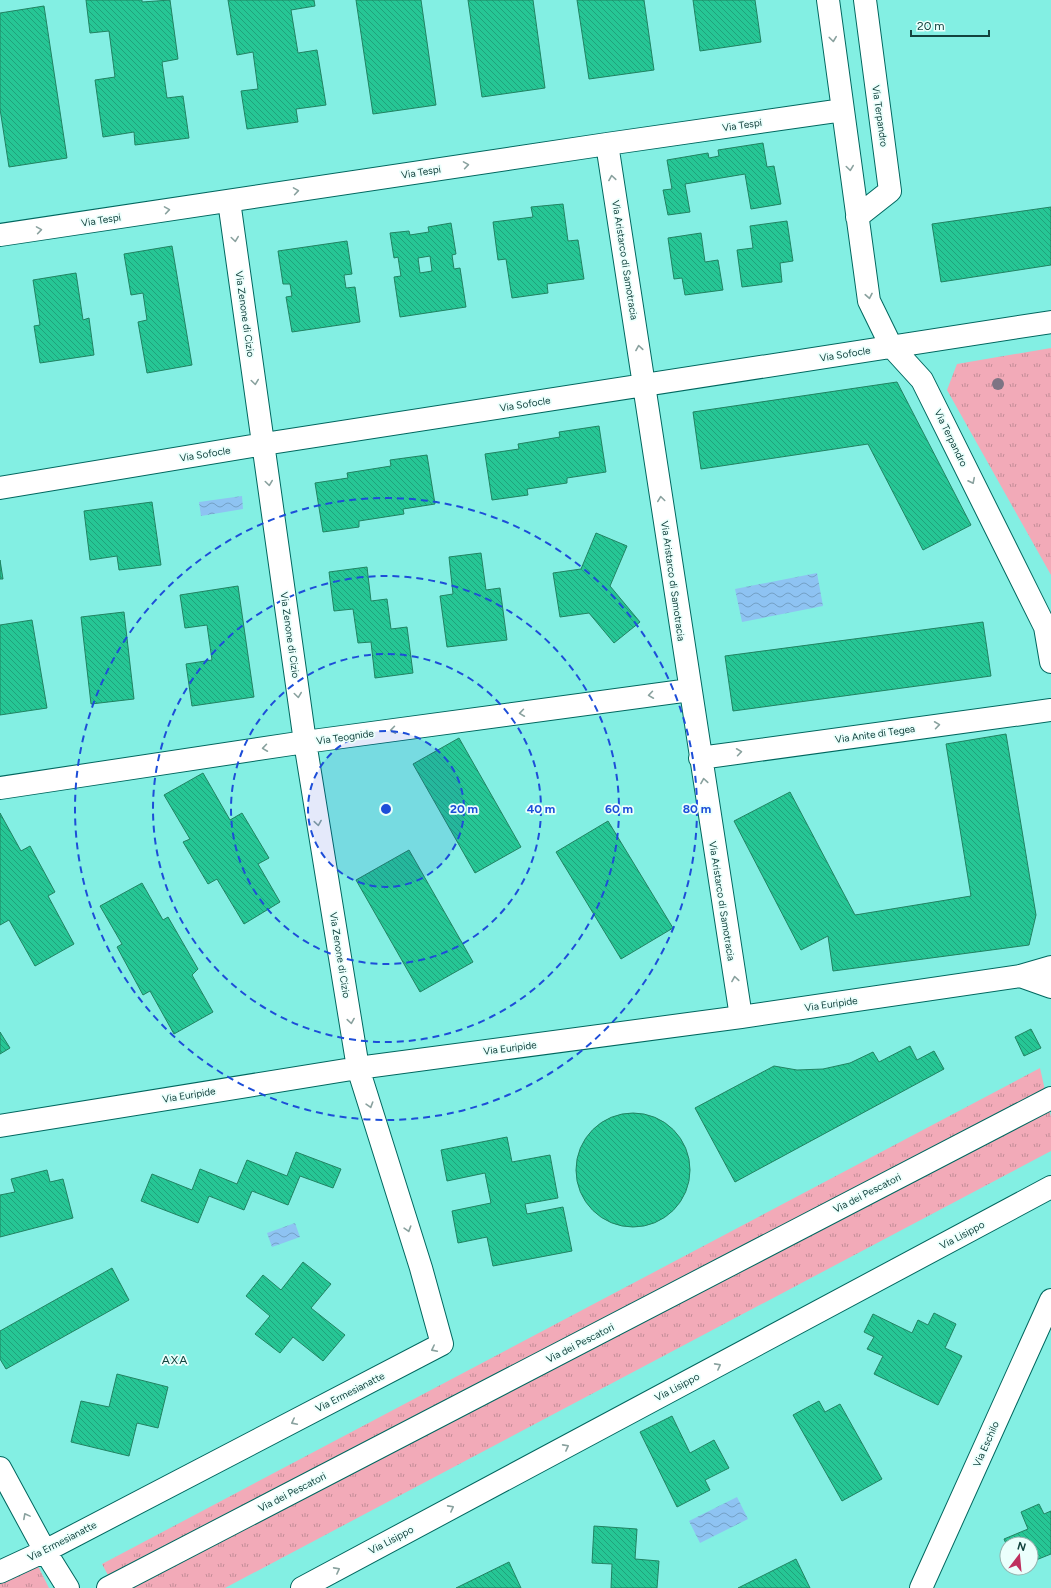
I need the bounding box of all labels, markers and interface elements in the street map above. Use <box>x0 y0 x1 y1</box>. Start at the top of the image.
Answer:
scale bar <box>911 12 989 38</box>
text: 20 m <box>917 19 945 33</box>
one-way arrow <box>828 36 837 42</box>
street label: Via Terpandro <box>869 84 891 148</box>
street label: Via Tespi <box>721 116 763 134</box>
one-way arrow <box>463 161 469 170</box>
street label: Via Tespi <box>400 162 442 182</box>
one-way arrow <box>846 164 855 171</box>
one-way arrow <box>608 175 617 181</box>
one-way arrow <box>293 187 299 196</box>
street label: Via Aristarco di Samotracia <box>609 199 641 321</box>
one-way arrow <box>164 206 170 215</box>
street label: Via Tespi <box>80 210 122 230</box>
one-way arrow <box>35 226 42 235</box>
one-way arrow <box>230 236 239 242</box>
street label: Via Zenone di Cizio <box>233 270 258 358</box>
one-way arrow <box>864 293 872 299</box>
street label: Via Sofocle <box>819 343 872 364</box>
one-way arrow <box>635 345 643 351</box>
one-way arrow <box>250 379 259 385</box>
street label: Via Sofocle <box>499 393 552 414</box>
street label: Via Terpandro <box>932 407 971 469</box>
street label: Via Sofocle <box>179 443 232 464</box>
one-way arrow <box>967 477 975 485</box>
one-way arrow <box>264 480 273 486</box>
one-way arrow <box>657 496 666 502</box>
street label: Via Aristarco di Samotracia <box>658 520 688 642</box>
street label: Via Zenone di Cizio <box>278 591 303 679</box>
one-way arrow <box>648 690 654 699</box>
one-way arrow <box>293 692 302 698</box>
one-way arrow <box>519 708 525 717</box>
one-way arrow <box>934 721 940 730</box>
street label: Via Anite di Tegea <box>834 722 916 746</box>
one-way arrow <box>390 725 397 734</box>
street label: Via Teognide <box>315 726 375 747</box>
one-way arrow <box>262 743 268 752</box>
one-way arrow <box>736 748 742 757</box>
one-way arrow <box>700 778 709 784</box>
centre of rings <box>379 802 393 816</box>
text: 20 m <box>450 802 478 816</box>
text: 40 m <box>527 802 555 816</box>
text: 60 m <box>605 802 633 816</box>
text: 80 m <box>683 802 711 816</box>
one-way arrow <box>313 820 322 826</box>
street label: Via Aristarco di Samotracia <box>706 840 738 962</box>
street label: Via Zenone di Cizio <box>327 911 353 999</box>
one-way arrow <box>731 976 739 982</box>
street label: Via Euripide <box>804 994 859 1014</box>
one-way arrow <box>346 1017 354 1024</box>
street label: Via Euripide <box>483 1038 538 1058</box>
street label: Via Euripide <box>162 1084 217 1106</box>
one-way arrow <box>365 1101 374 1108</box>
street label: Via dei Pescatori <box>831 1170 903 1216</box>
street label: Via Lisippo <box>937 1218 987 1252</box>
one-way arrow <box>403 1225 412 1232</box>
street label: Via dei Pescatori <box>544 1320 616 1366</box>
one-way arrow <box>431 1344 438 1352</box>
district label: AXA <box>162 1353 188 1367</box>
one-way arrow <box>713 1363 721 1370</box>
street label: Via Ermesianatte <box>313 1369 387 1415</box>
street label: Via Lisippo <box>652 1370 702 1404</box>
one-way arrow <box>290 1417 298 1424</box>
street label: Via Eschilo <box>970 1419 1002 1469</box>
one-way arrow <box>562 1444 569 1452</box>
street label: Via dei Pescatori <box>256 1469 328 1515</box>
one-way arrow <box>447 1506 454 1513</box>
one-way arrow <box>23 1513 31 1520</box>
street label: Via Ermesianatte <box>25 1518 99 1564</box>
street label: Via Lisippo <box>366 1523 416 1557</box>
north arrow <box>999 1536 1039 1576</box>
text: N <box>1016 1539 1028 1554</box>
one-way arrow <box>333 1567 340 1574</box>

